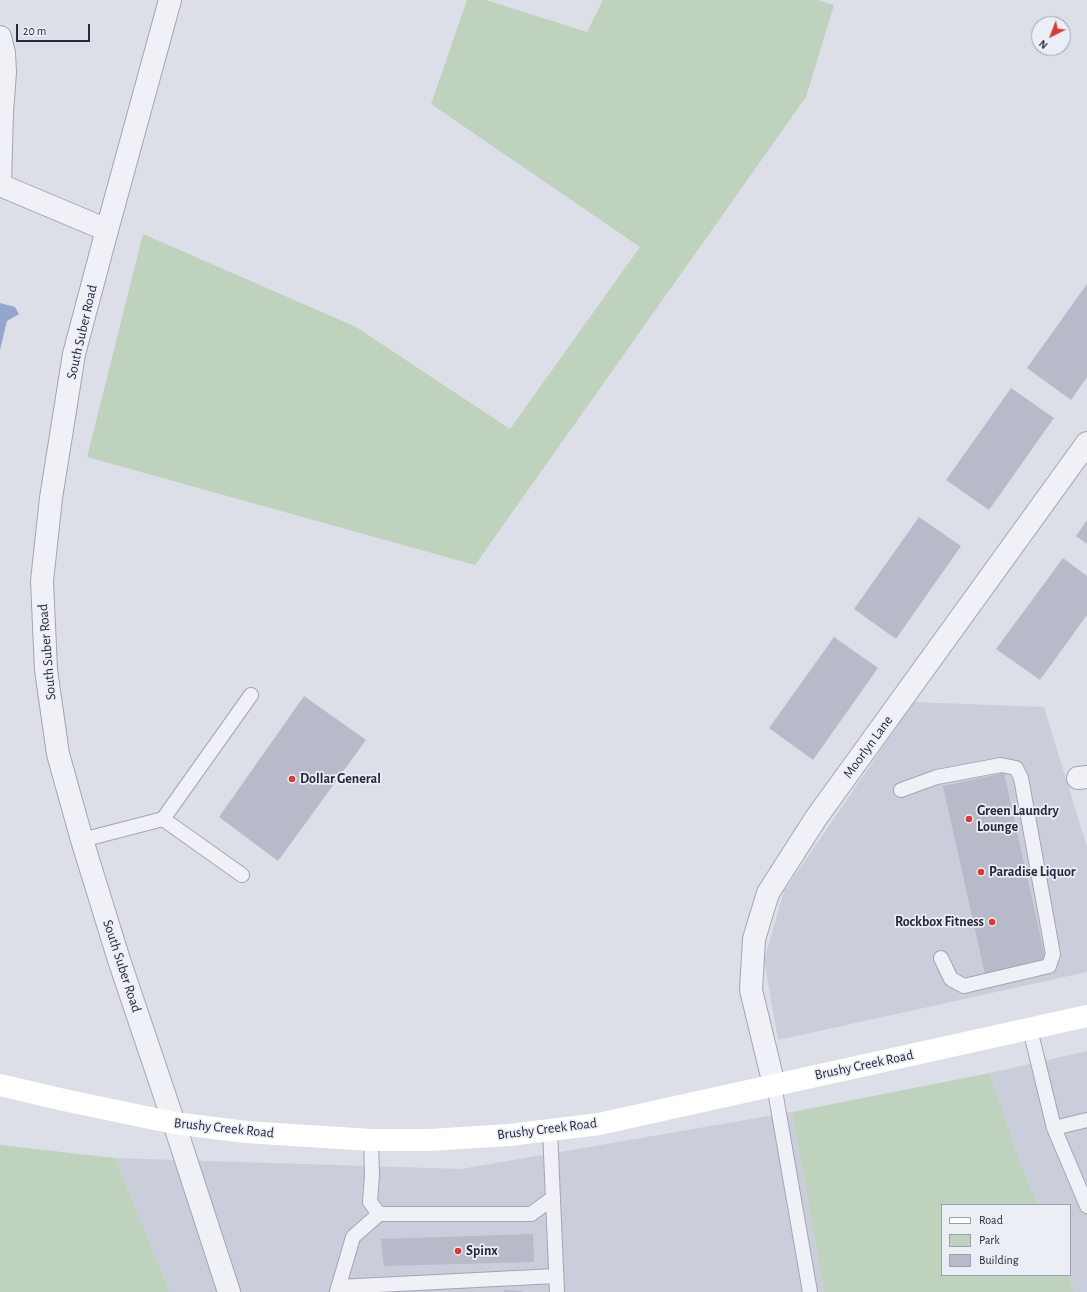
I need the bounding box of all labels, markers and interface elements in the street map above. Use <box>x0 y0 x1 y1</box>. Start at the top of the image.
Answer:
scale bar <box>18 16 92 42</box>
north arrow <box>1031 16 1071 56</box>
text: 20 m <box>23 25 46 37</box>
text: N <box>1037 38 1050 51</box>
street label: South Suber Road <box>63 283 101 381</box>
street label: South Suber Road <box>34 603 60 701</box>
street label: Moorlyn Lane <box>840 712 896 782</box>
place label: Dollar General <box>300 771 381 787</box>
marker: Dollar General <box>287 774 297 784</box>
place label: Green Laundry Lounge <box>977 803 1059 836</box>
marker: Green Laundry Lounge <box>964 814 974 824</box>
place label: Paradise Liquor <box>989 864 1076 880</box>
marker: Paradise Liquor <box>976 867 986 877</box>
place label: Rockbox Fitness <box>895 914 984 930</box>
marker: Rockbox Fitness <box>987 917 997 927</box>
street label: South Suber Road <box>99 918 145 1014</box>
street label: Brushy Creek Road <box>813 1046 915 1084</box>
street label: Brushy Creek Road <box>173 1114 275 1142</box>
street label: Brushy Creek Road <box>496 1115 598 1143</box>
legend <box>941 1204 1071 1276</box>
text: Road <box>979 1214 1003 1226</box>
text: Park <box>979 1234 1000 1246</box>
place label: Spinx <box>466 1243 498 1259</box>
marker: Spinx <box>453 1246 463 1256</box>
text: Building <box>979 1254 1019 1266</box>

